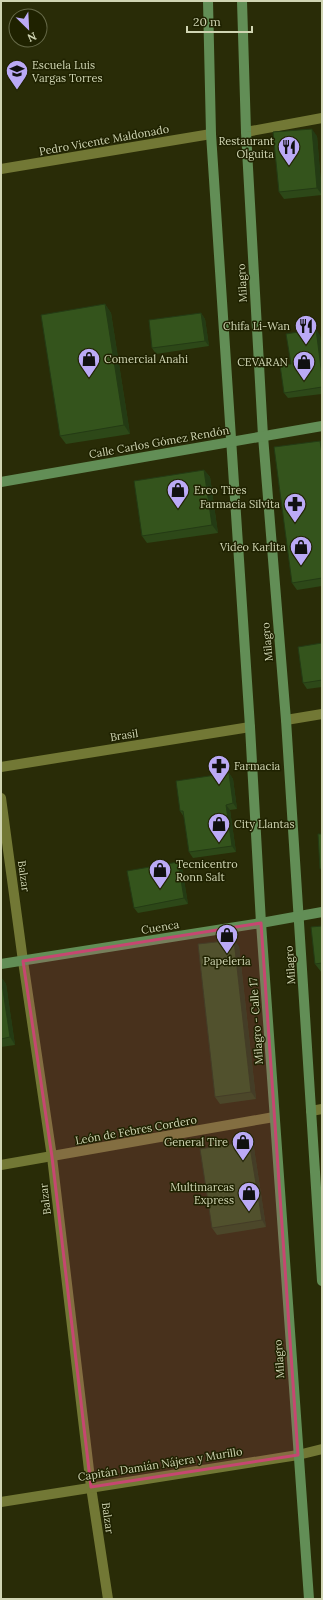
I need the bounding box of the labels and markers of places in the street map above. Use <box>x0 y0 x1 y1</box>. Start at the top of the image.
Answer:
school or university icon: Escuela Luis Vargas Torres <box>4 58 30 91</box>
place label: Escuela Luis Vargas Torres <box>31 58 103 85</box>
place label: Restaurant Olguita <box>218 134 275 161</box>
restaurant icon: Restaurant Olguita <box>276 134 302 167</box>
restaurant icon: Chifa Li-Wan <box>293 313 319 346</box>
place label: Chifa Li-Wan <box>223 319 290 333</box>
shop icon: Comercial Anahi <box>76 346 102 379</box>
shop icon: CEVARAN <box>291 349 317 382</box>
place label: Comercial Anahi <box>104 352 188 366</box>
place label: CEVARAN <box>237 355 288 369</box>
shop icon: Erco Tires <box>165 477 191 510</box>
place label: Erco Tires <box>194 483 247 497</box>
pharmacy icon: Farmacia Silvita <box>282 491 308 524</box>
place label: Farmacia Silvita <box>200 497 280 511</box>
shop icon: Video Karlita <box>288 534 314 567</box>
place label: Video Karlita <box>219 540 286 554</box>
pharmacy icon: Farmacia <box>206 753 232 786</box>
place label: Farmacia <box>234 759 280 773</box>
shop icon: City Llantas <box>206 811 232 844</box>
place label: City Llantas <box>234 817 295 831</box>
shop icon: Tecnicentro Ronn Salt <box>147 857 173 890</box>
place label: Tecnicentro Ronn Salt <box>176 857 238 884</box>
shop icon: Papelería <box>214 922 240 955</box>
place label: Papelería <box>203 954 251 968</box>
shop icon: General Tire <box>230 1129 256 1162</box>
place label: General Tire <box>164 1135 228 1149</box>
place label: Multimarcas Express <box>170 1180 234 1207</box>
shop icon: Multimarcas Express <box>236 1180 262 1213</box>

